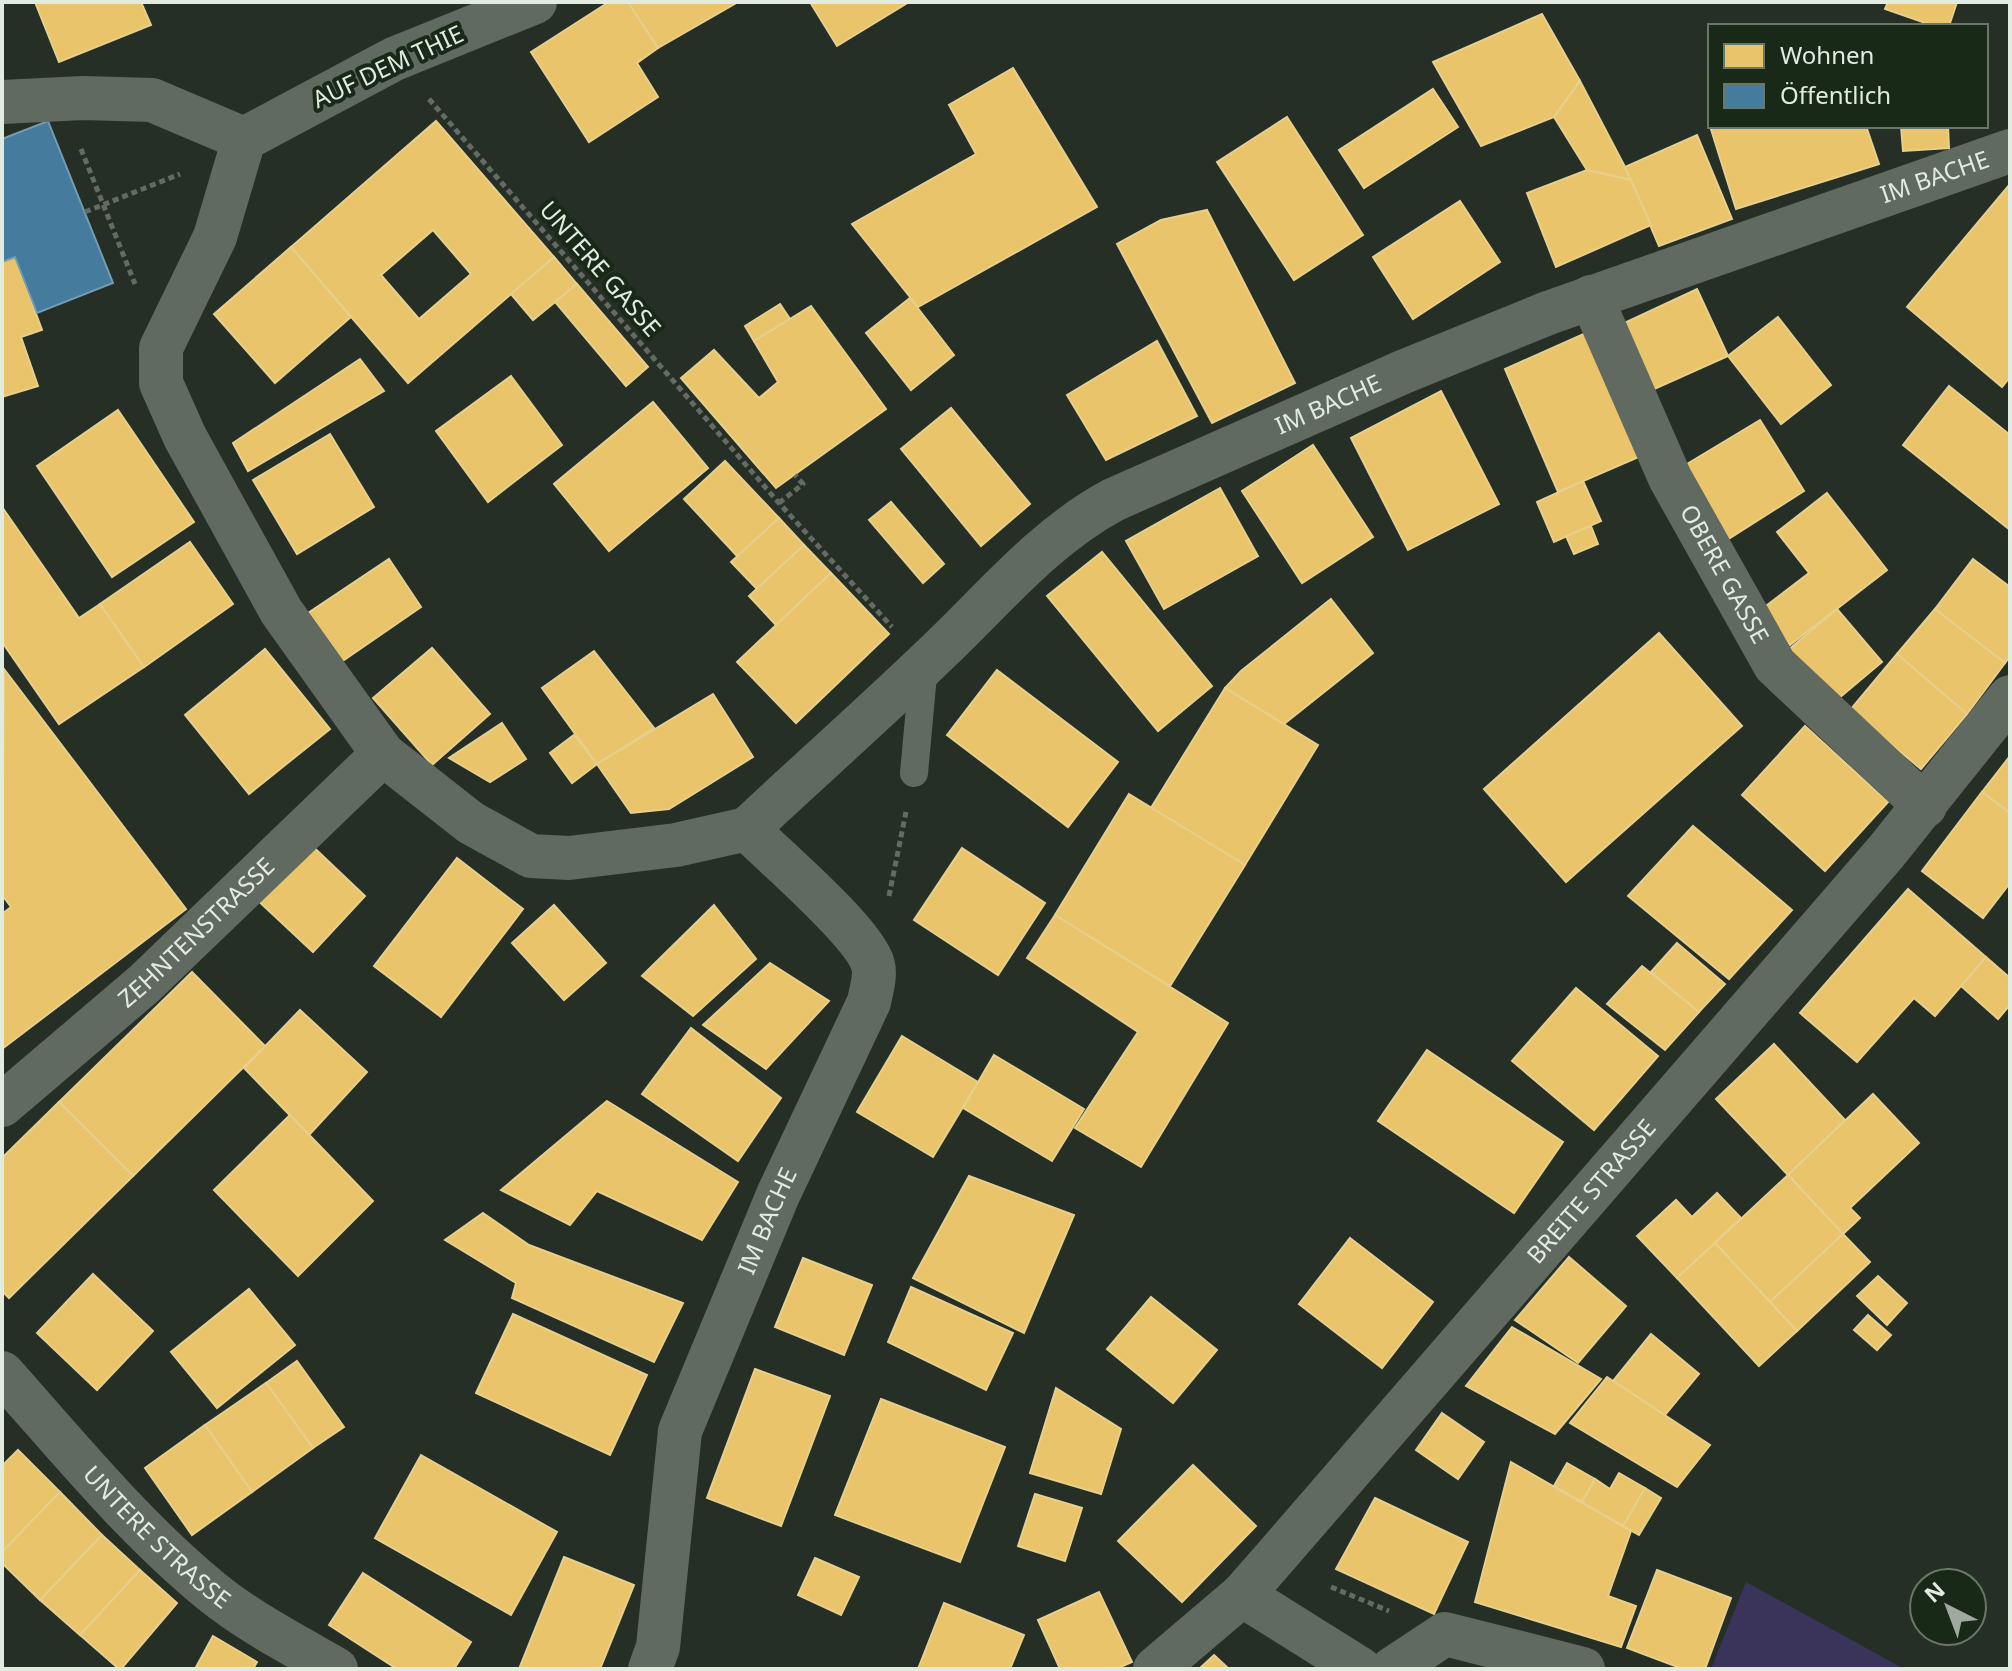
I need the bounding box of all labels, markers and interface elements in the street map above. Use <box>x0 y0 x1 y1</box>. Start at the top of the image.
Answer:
street label: AUF DEM THIE <box>307 16 468 115</box>
legend <box>1708 24 1988 128</box>
text: Wohnen <box>1780 38 1874 71</box>
text: Öffentlich <box>1780 78 1891 111</box>
street label: IM BACHE <box>1876 142 1993 210</box>
street label: UNTERE GASSE <box>533 193 669 343</box>
street label: IM BACHE <box>1269 366 1386 441</box>
street label: OBERE GASSE <box>1673 498 1778 649</box>
street label: ZEHNTENSTRASSE <box>110 849 281 1014</box>
street label: BREITE STRASSE <box>1519 1111 1663 1270</box>
street label: IM BACHE <box>729 1162 804 1279</box>
street label: UNTERE STRASSE <box>76 1458 238 1615</box>
north arrow <box>1908 1567 1988 1647</box>
text: N <box>1917 1574 1951 1609</box>

